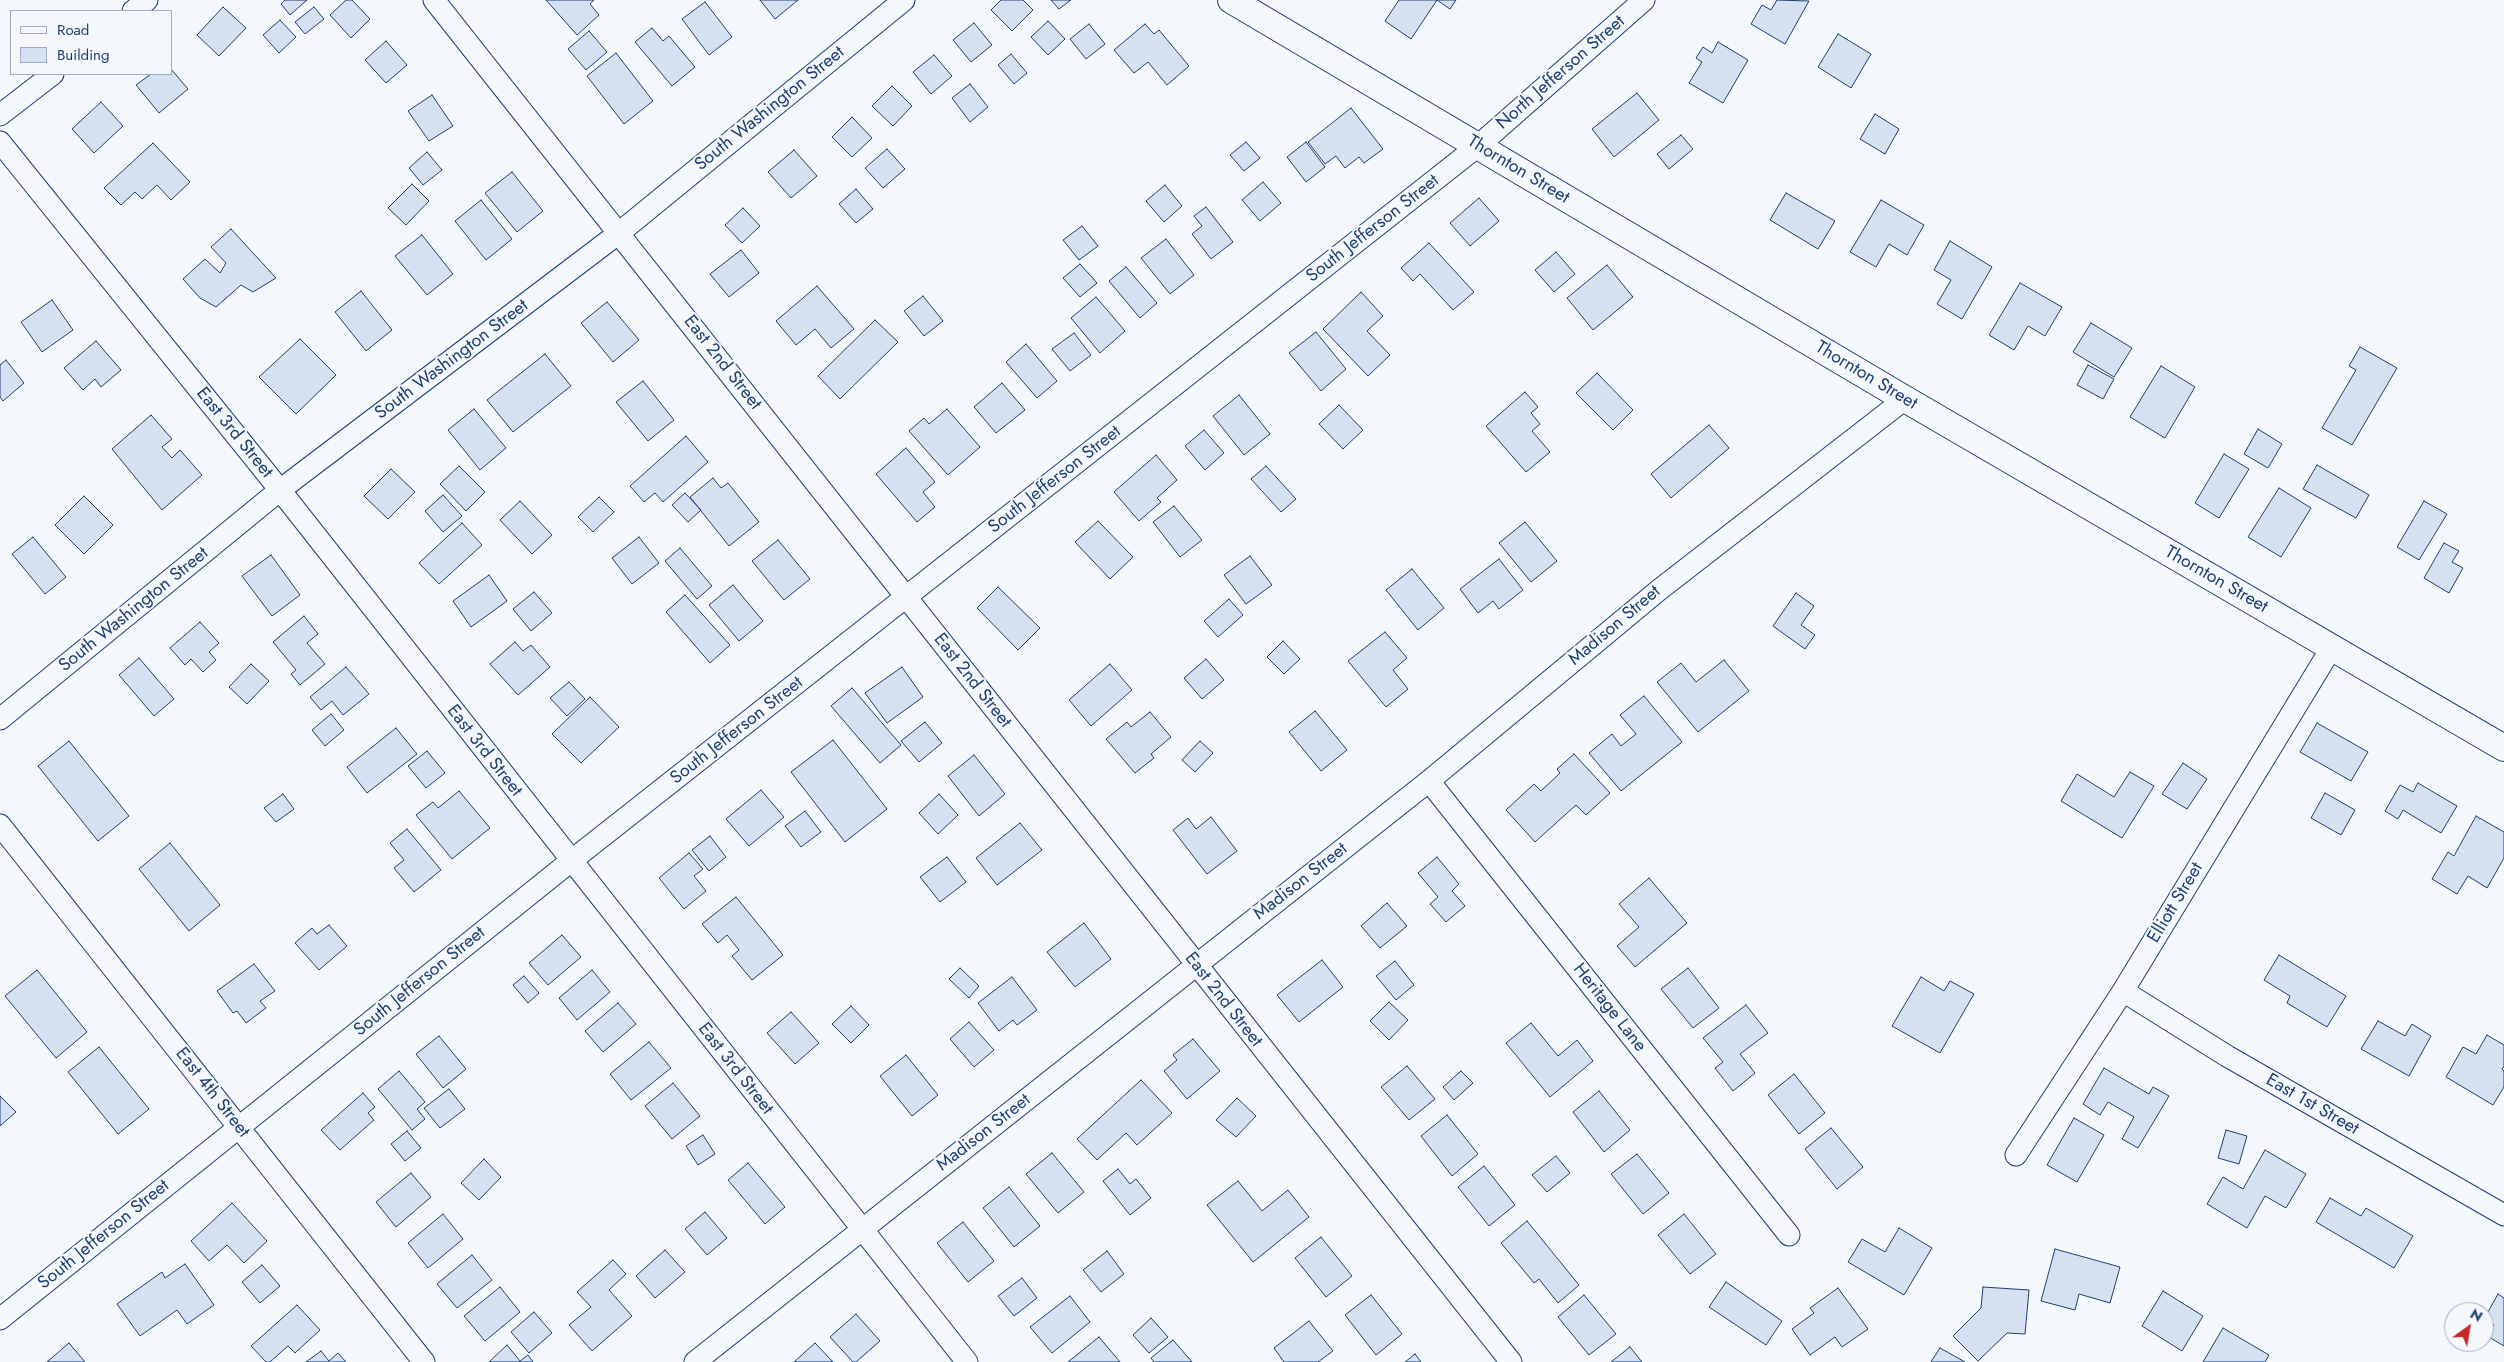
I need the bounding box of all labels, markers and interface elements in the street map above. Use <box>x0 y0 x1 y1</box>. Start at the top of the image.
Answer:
legend <box>10 10 172 75</box>
street label: North Jefferson Street <box>1492 11 1630 135</box>
text: Road <box>57 19 89 41</box>
street label: South Washington Street <box>691 42 849 176</box>
text: Building <box>57 44 109 66</box>
street label: Thornton Street <box>1463 131 1573 209</box>
street label: South Jefferson Street <box>1302 170 1444 288</box>
street label: South Washington Street <box>371 295 533 425</box>
street label: East 2nd Street <box>678 312 766 414</box>
street label: Thornton Street <box>1811 337 1921 415</box>
street label: East 3rd Street <box>191 383 277 483</box>
street label: South Jefferson Street <box>984 421 1126 539</box>
street label: Thornton Street <box>2161 542 2271 618</box>
street label: South Washington Street <box>55 543 213 677</box>
street label: Madison Street <box>1565 581 1665 671</box>
street label: East 2nd Street <box>928 630 1016 732</box>
street label: South Jefferson Street <box>666 672 808 790</box>
street label: East 3rd Street <box>442 701 526 801</box>
street label: Madison Street <box>1250 839 1352 925</box>
street label: Elliott Street <box>2144 859 2208 947</box>
street label: South Jefferson Street <box>350 922 490 1042</box>
street label: East 2nd Street <box>1179 949 1267 1051</box>
street label: Heritage Lane <box>1568 959 1650 1057</box>
street label: East 3rd Street <box>693 1019 777 1119</box>
street label: East 4th Street <box>170 1044 254 1142</box>
street label: East 1st Street <box>2262 1070 2362 1140</box>
street label: Madison Street <box>933 1090 1035 1176</box>
street label: South Jefferson Street <box>34 1175 174 1295</box>
north arrow <box>2444 1302 2494 1352</box>
text: N <box>2466 1304 2486 1327</box>

